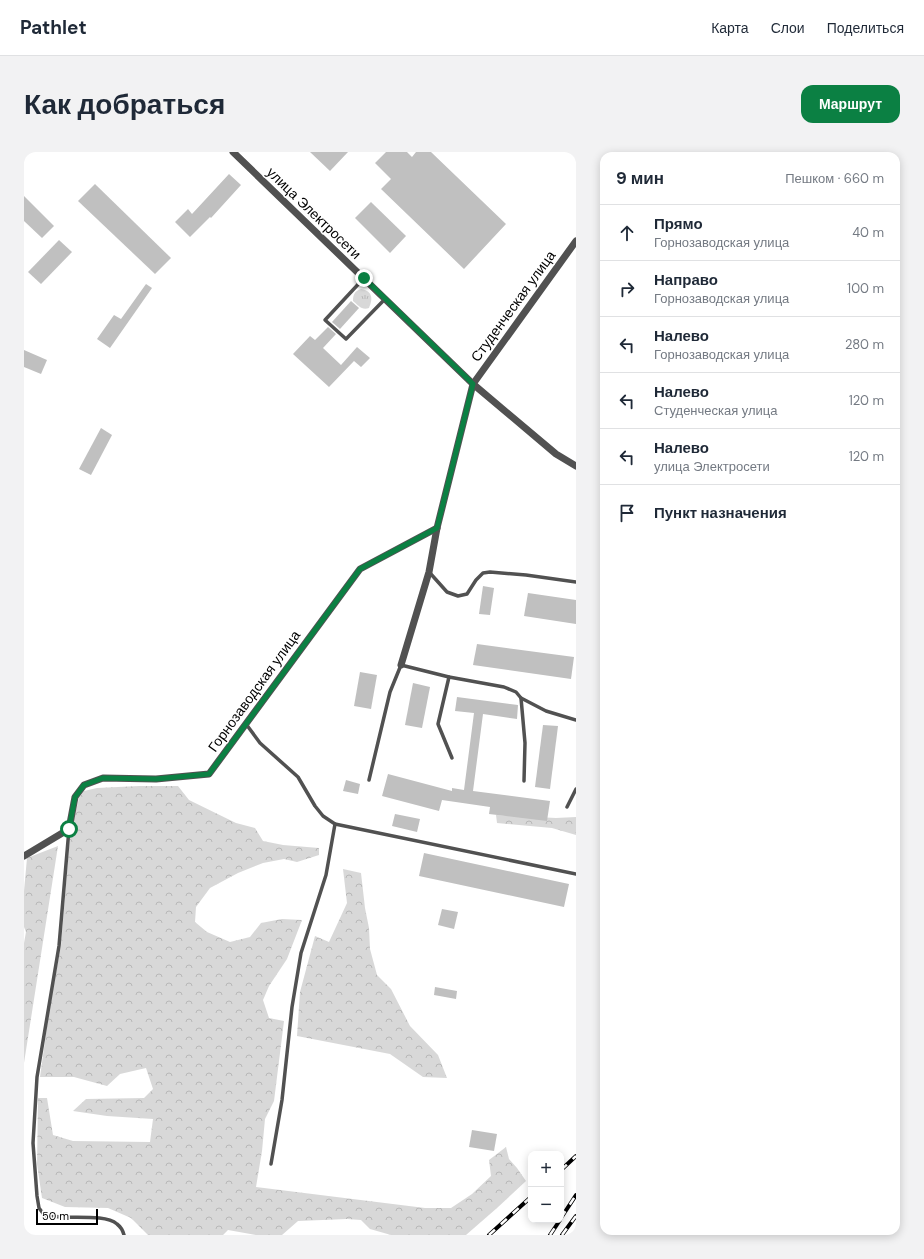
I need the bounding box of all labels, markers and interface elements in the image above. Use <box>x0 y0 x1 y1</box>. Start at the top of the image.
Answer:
text: Pathlet <box>20 15 87 40</box>
text: Карта <box>711 19 749 37</box>
text: Слои <box>771 19 805 37</box>
text: Поделиться <box>827 19 904 37</box>
button: Маршрут <box>801 85 900 123</box>
text: Как добраться <box>24 86 225 123</box>
street label: улица Электросети <box>263 163 365 263</box>
text: 9 мин <box>616 167 664 189</box>
text: Пешком · 660 m <box>785 170 884 187</box>
text: Прямо <box>654 214 703 234</box>
icon: ahead <box>616 222 638 244</box>
text: 40 m <box>852 224 884 241</box>
text: Горнозаводская улица <box>654 234 789 251</box>
street label: Студенческая улица <box>467 247 559 365</box>
route end <box>355 269 373 287</box>
text: Направо <box>654 270 718 290</box>
icon: right <box>616 278 638 300</box>
text: 100 m <box>847 280 884 297</box>
text: Горнозаводская улица <box>654 290 789 307</box>
text: Налево <box>654 326 709 346</box>
icon: left <box>616 334 638 356</box>
text: 280 m <box>845 336 884 353</box>
text: Горнозаводская улица <box>654 346 789 363</box>
text: Налево <box>654 382 709 402</box>
icon: left <box>616 390 638 412</box>
text: 120 m <box>849 392 884 409</box>
text: Студенческая улица <box>654 402 778 419</box>
text: Налево <box>654 438 709 458</box>
icon: left <box>616 446 638 468</box>
text: 120 m <box>849 448 884 465</box>
text: улица Электросети <box>654 458 770 475</box>
icon: arrive <box>616 502 638 524</box>
text: Пункт назначения <box>654 503 787 523</box>
street label: Горнозаводская улица <box>204 627 304 755</box>
route start <box>60 820 78 838</box>
map controls <box>528 1151 564 1223</box>
button: + <box>528 1151 564 1187</box>
button: − <box>528 1187 564 1223</box>
scale bar <box>36 1207 98 1226</box>
text: 50 m <box>42 1209 69 1223</box>

